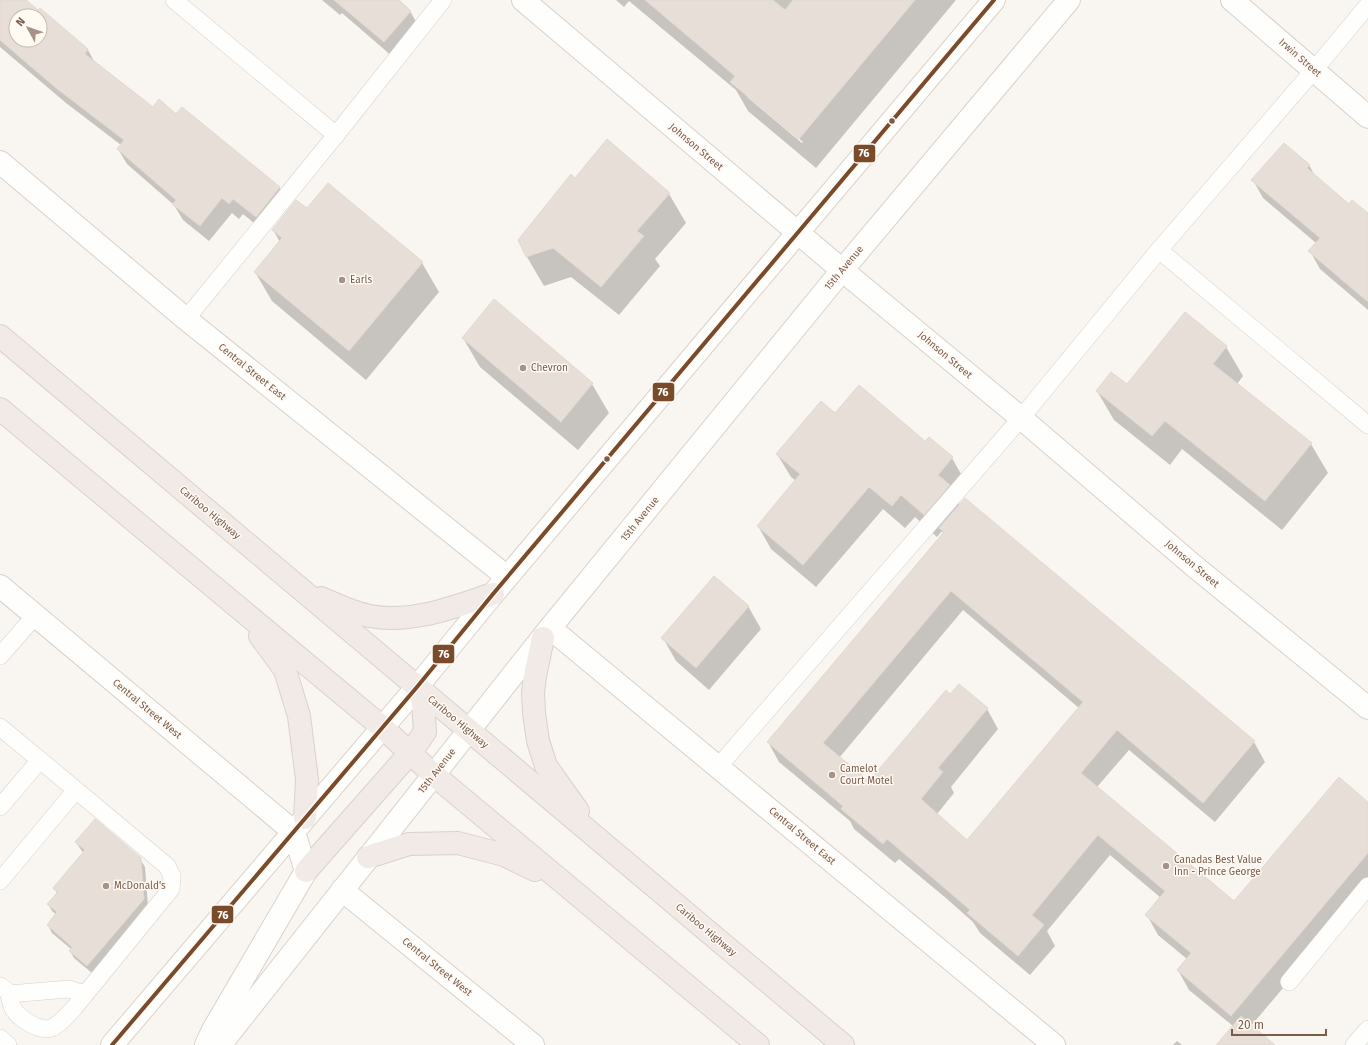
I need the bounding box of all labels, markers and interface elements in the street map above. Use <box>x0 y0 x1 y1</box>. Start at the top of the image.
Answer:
north arrow <box>8 8 48 48</box>
text: N <box>13 15 28 29</box>
street label: Irwin Street <box>1276 36 1324 80</box>
unlabelled marker <box>887 116 897 126</box>
street label: Johnson Street <box>667 121 726 173</box>
line badge: 76 <box>853 144 876 163</box>
text: 76 <box>858 147 870 160</box>
street label: 15th Avenue <box>822 243 866 293</box>
place label: Earls <box>350 274 372 286</box>
marker: Earls <box>337 275 347 285</box>
street label: Johnson Street <box>916 329 975 381</box>
street label: Central Street East <box>216 341 288 403</box>
place label: Chevron <box>531 362 568 374</box>
marker: Chevron <box>518 363 528 373</box>
line badge: 76 <box>652 382 675 402</box>
text: 76 <box>657 386 669 399</box>
unlabelled marker <box>602 454 612 464</box>
street label: Cariboo Highway <box>177 484 243 542</box>
street label: 15th Avenue <box>618 494 662 544</box>
street label: Johnson Street <box>1163 538 1222 590</box>
line badge: 76 <box>432 644 455 664</box>
text: 76 <box>438 648 450 661</box>
street label: Central Street West <box>110 677 184 742</box>
street label: Cariboo Highway <box>425 693 491 751</box>
street label: 15th Avenue <box>415 746 459 796</box>
place label: Camelot Court Motel <box>840 763 893 787</box>
marker: Camelot Court Motel <box>827 770 837 780</box>
street label: Central Street East <box>766 805 838 868</box>
place label: Canadas Best Value Inn - Prince George <box>1174 854 1262 878</box>
marker: Canadas Best Value Inn - Prince George <box>1161 861 1171 871</box>
place label: McDonald's <box>114 880 166 892</box>
marker: McDonald's <box>101 881 111 891</box>
street label: Cariboo Highway <box>673 901 739 959</box>
line badge: 76 <box>211 905 234 924</box>
text: 76 <box>217 909 229 922</box>
street label: Central Street West <box>400 935 475 999</box>
scale bar <box>1232 1011 1326 1037</box>
text: 20 m <box>1238 1018 1264 1032</box>

